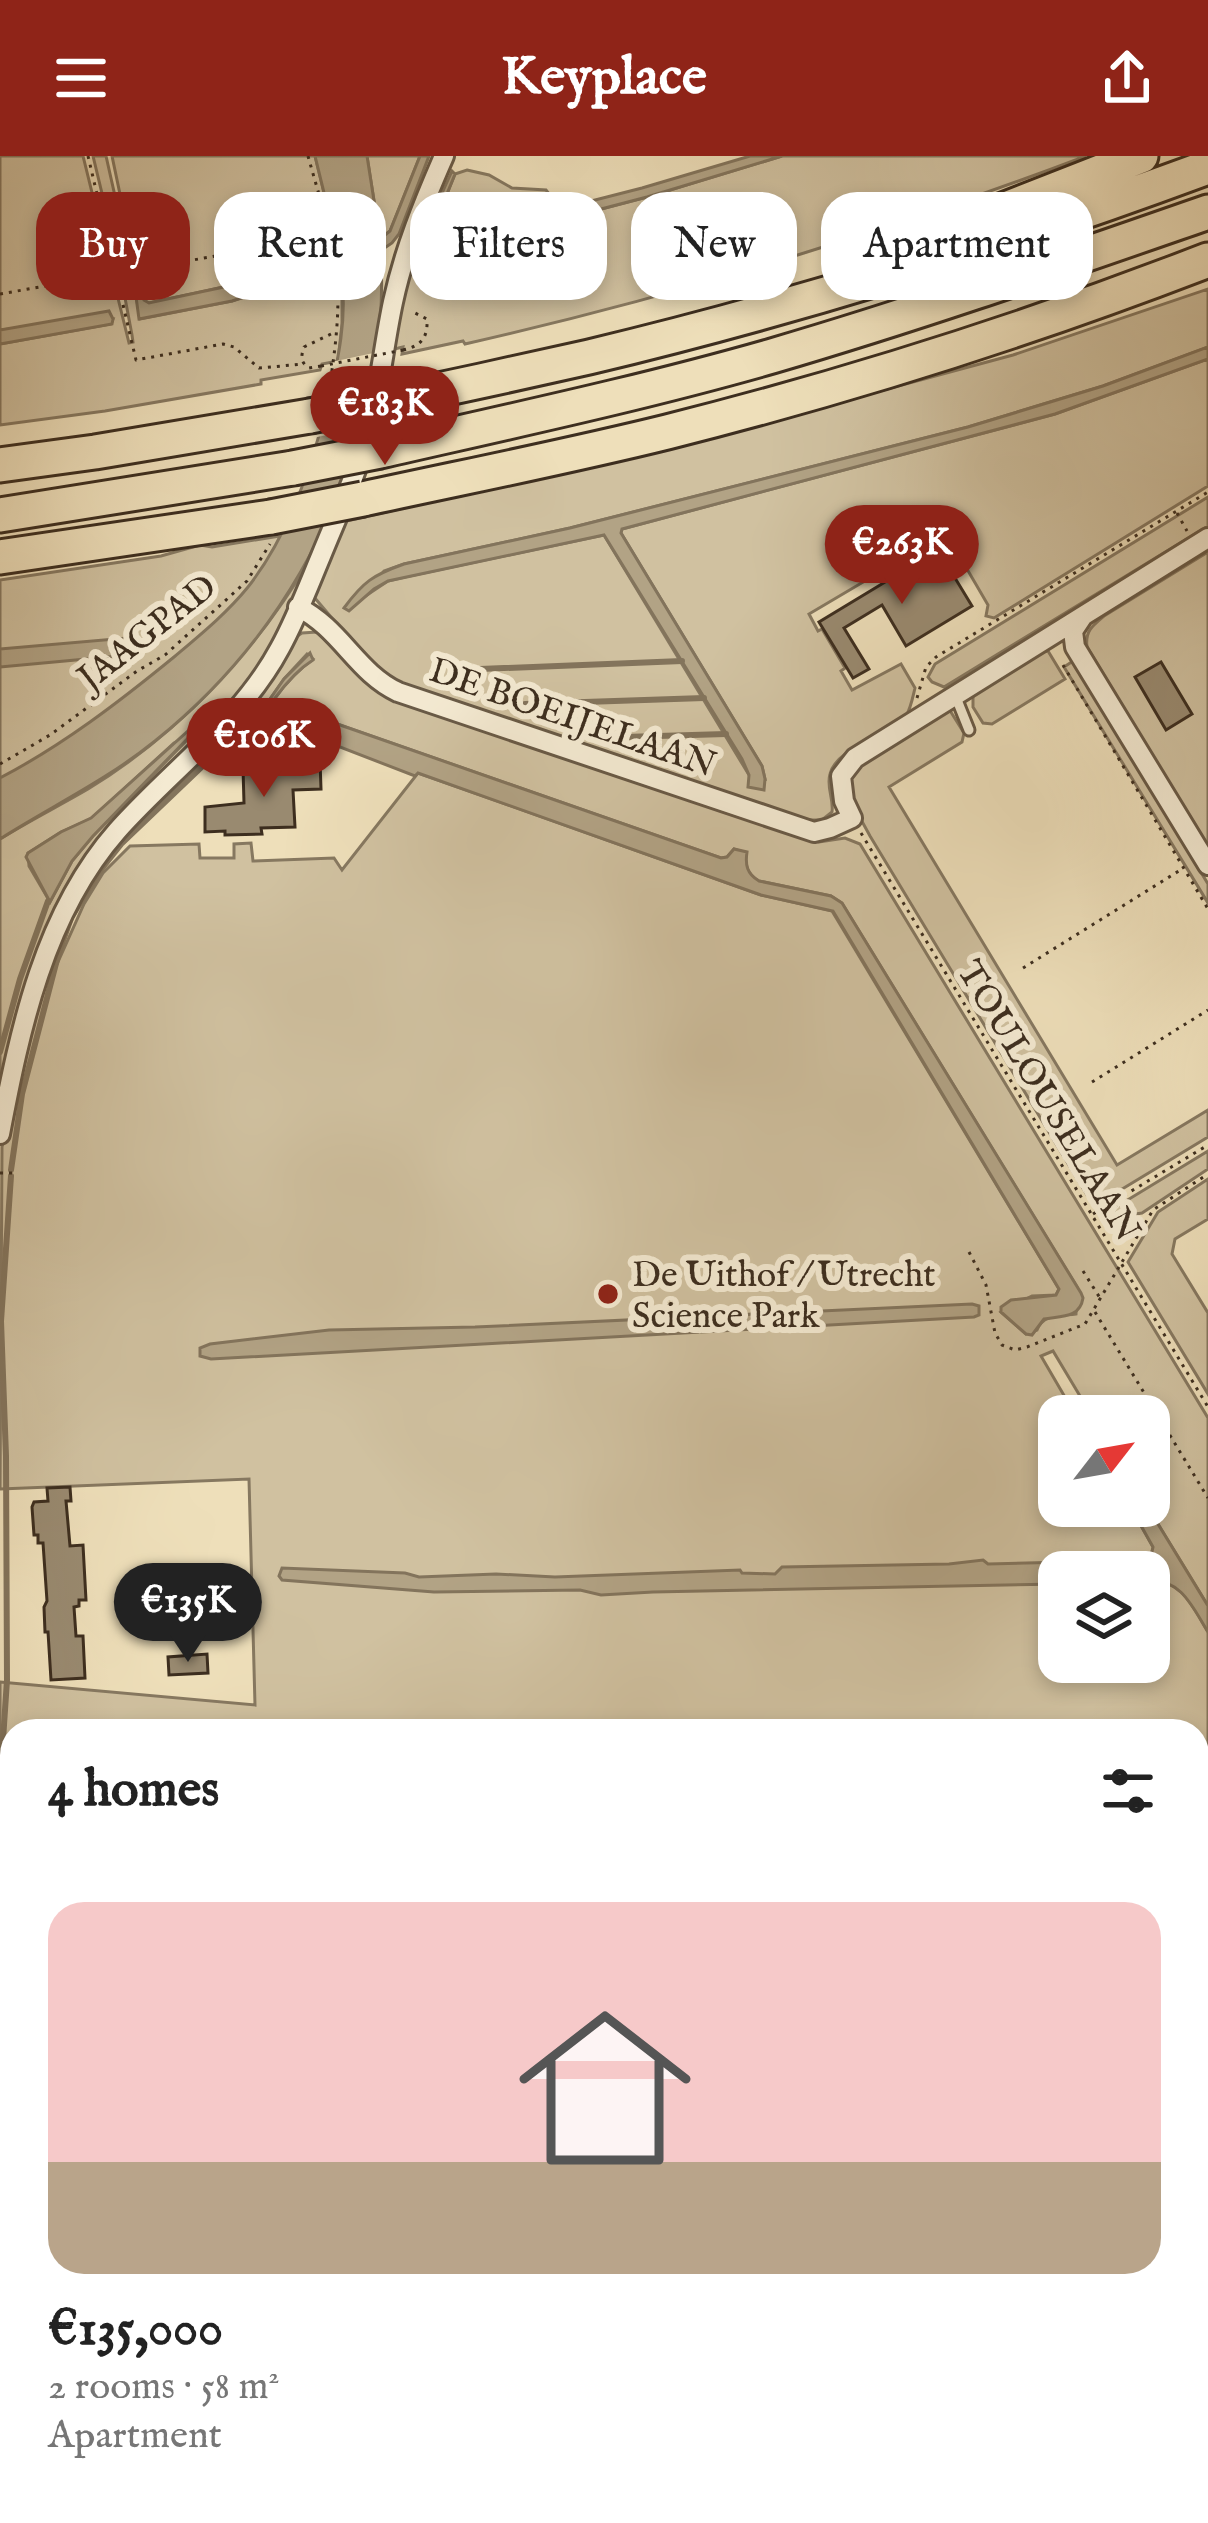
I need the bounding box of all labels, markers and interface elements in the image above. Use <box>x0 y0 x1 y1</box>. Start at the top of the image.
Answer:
text: Keyplace <box>501 44 707 113</box>
icon: menu <box>48 45 114 111</box>
icon: share <box>1094 45 1160 111</box>
chip: Buy <box>36 192 190 300</box>
chip: Rent <box>214 192 386 300</box>
chip: Filters <box>410 192 607 300</box>
chip: New <box>631 192 797 300</box>
chip: Apartment <box>821 192 1093 300</box>
pin: €183K <box>301 366 469 468</box>
text: €183K <box>337 380 433 429</box>
pin: €263K <box>818 505 986 607</box>
text: €263K <box>852 519 952 568</box>
street label: JAAGPAD <box>66 565 226 704</box>
street label: DE BOEIJELAAN <box>423 648 721 789</box>
pin: €106K <box>180 698 348 800</box>
text: €106K <box>213 712 315 761</box>
street label: TOULOUSELAAN <box>945 952 1150 1251</box>
place label: De Uithof / Utrecht Science Park <box>632 1253 936 1340</box>
marker: De Uithof / Utrecht Science Park <box>595 1281 621 1307</box>
north arrow <box>1038 1395 1170 1527</box>
map controls <box>1038 1395 1170 1683</box>
button: layers <box>1038 1551 1170 1683</box>
pin: €135K <box>104 1563 272 1665</box>
text: €135K <box>141 1577 235 1626</box>
icon: filters <box>1095 1758 1161 1824</box>
text: 4 homes <box>48 1759 219 1824</box>
icon: home <box>497 1980 713 2196</box>
text: €135,000 <box>48 2298 223 2363</box>
text: 2 rooms · 58 m² <box>48 2363 280 2412</box>
text: Apartment <box>48 2412 222 2461</box>

